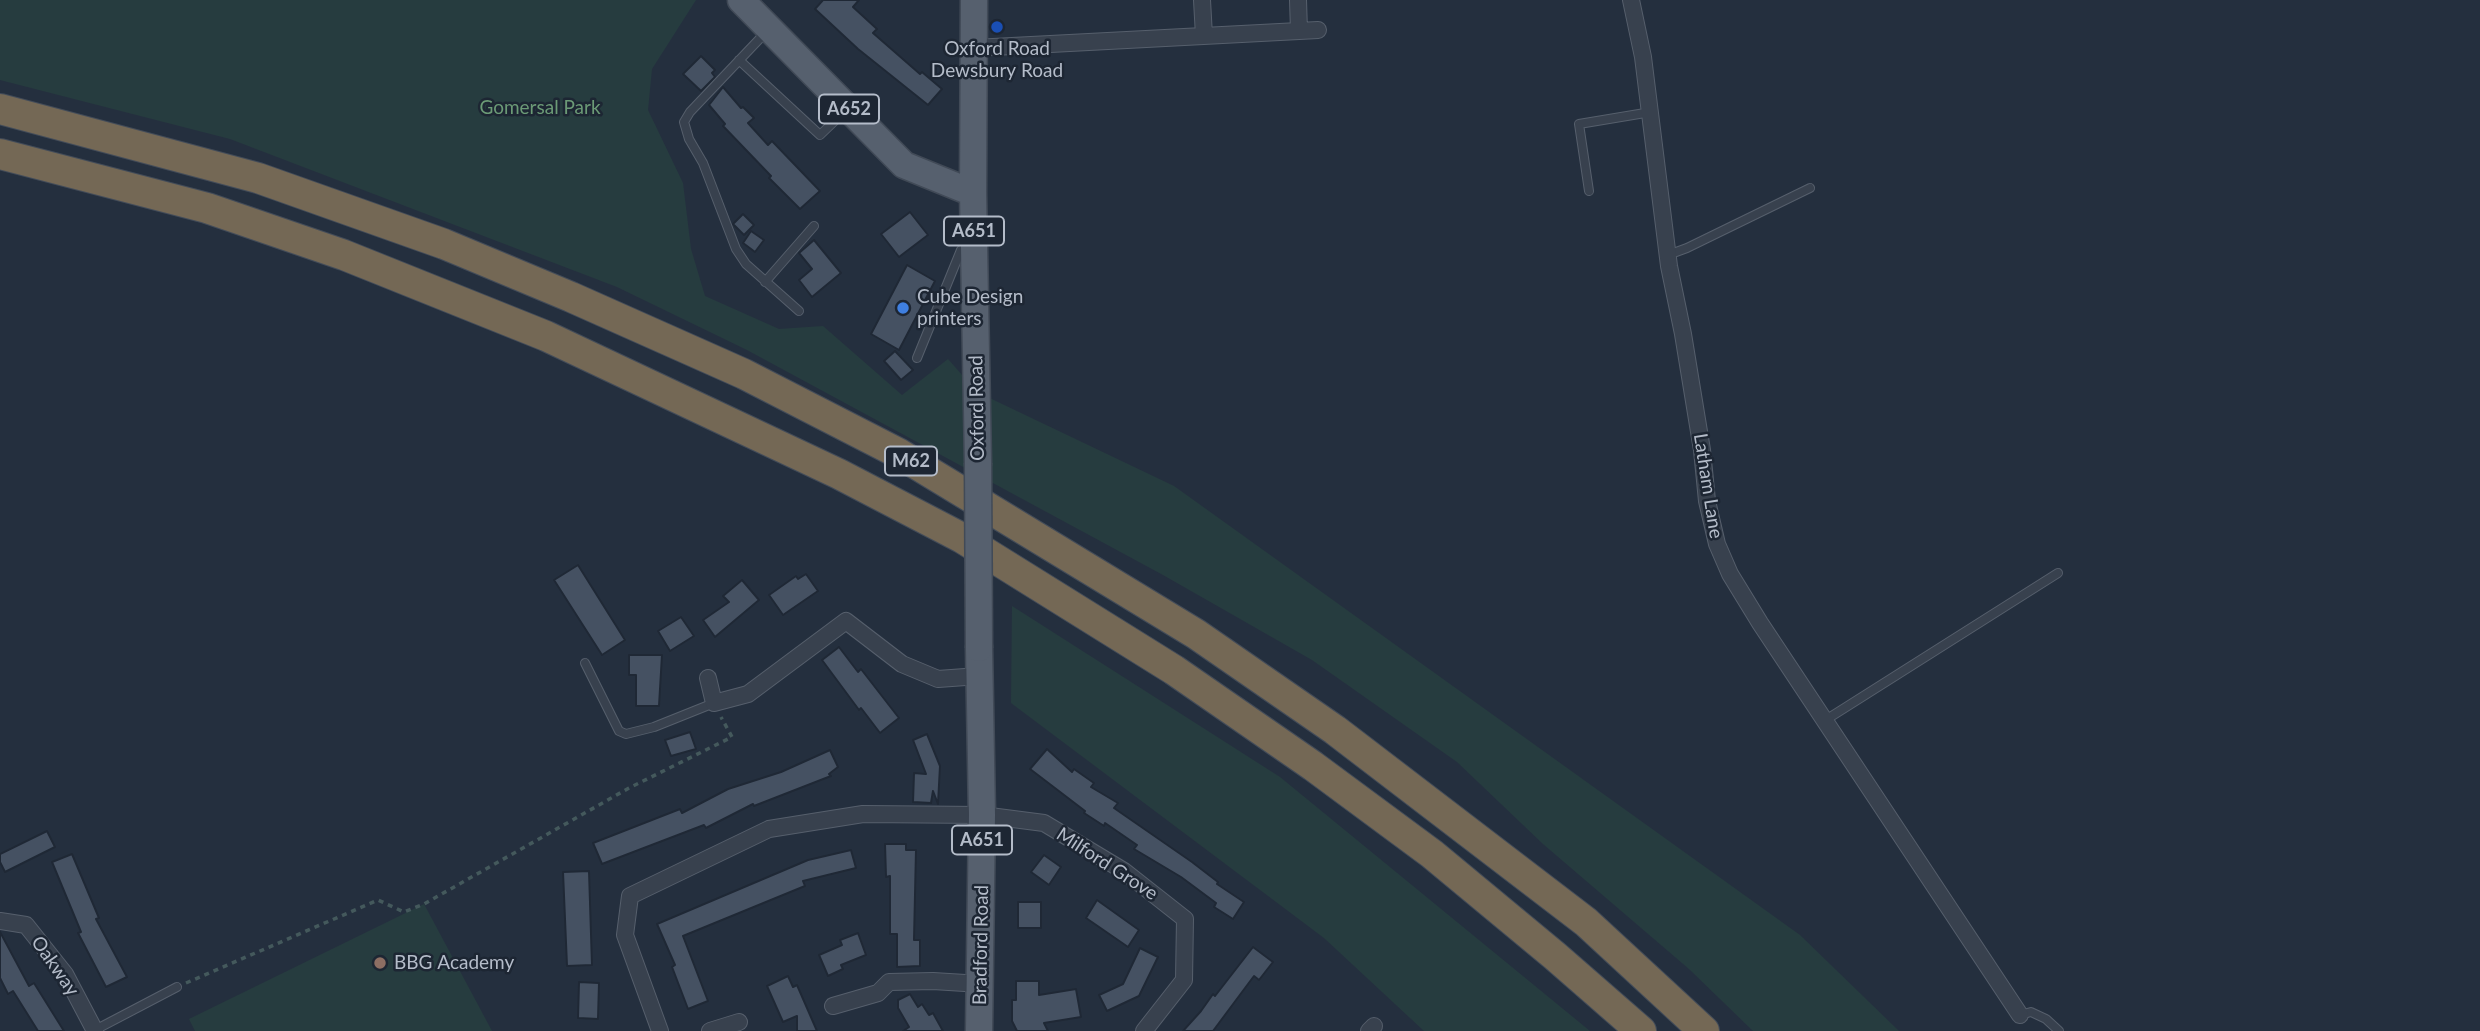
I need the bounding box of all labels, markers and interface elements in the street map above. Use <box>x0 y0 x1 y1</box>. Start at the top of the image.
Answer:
marker: Oxford Road Dewsbury Road <box>989 19 1005 35</box>
place label: Oxford Road Dewsbury Road <box>931 38 1063 82</box>
road number: A652 <box>819 94 879 124</box>
park label: Gomersal Park <box>479 97 601 119</box>
road number: A651 <box>944 216 1004 246</box>
place label: Cube Design printers <box>917 286 1023 330</box>
marker: Cube Design printers <box>895 300 911 316</box>
street label: Oxford Road <box>965 355 989 461</box>
street label: Latham Lane <box>1688 432 1728 540</box>
road number: M62 <box>885 447 937 476</box>
street label: Milford Grove <box>1052 823 1162 905</box>
road number: A651 <box>952 826 1012 854</box>
street label: Bradford Road <box>969 885 993 1005</box>
street label: Oakway <box>26 932 84 1000</box>
place label: BBG Academy <box>394 952 514 974</box>
marker: BBG Academy <box>372 955 388 971</box>

